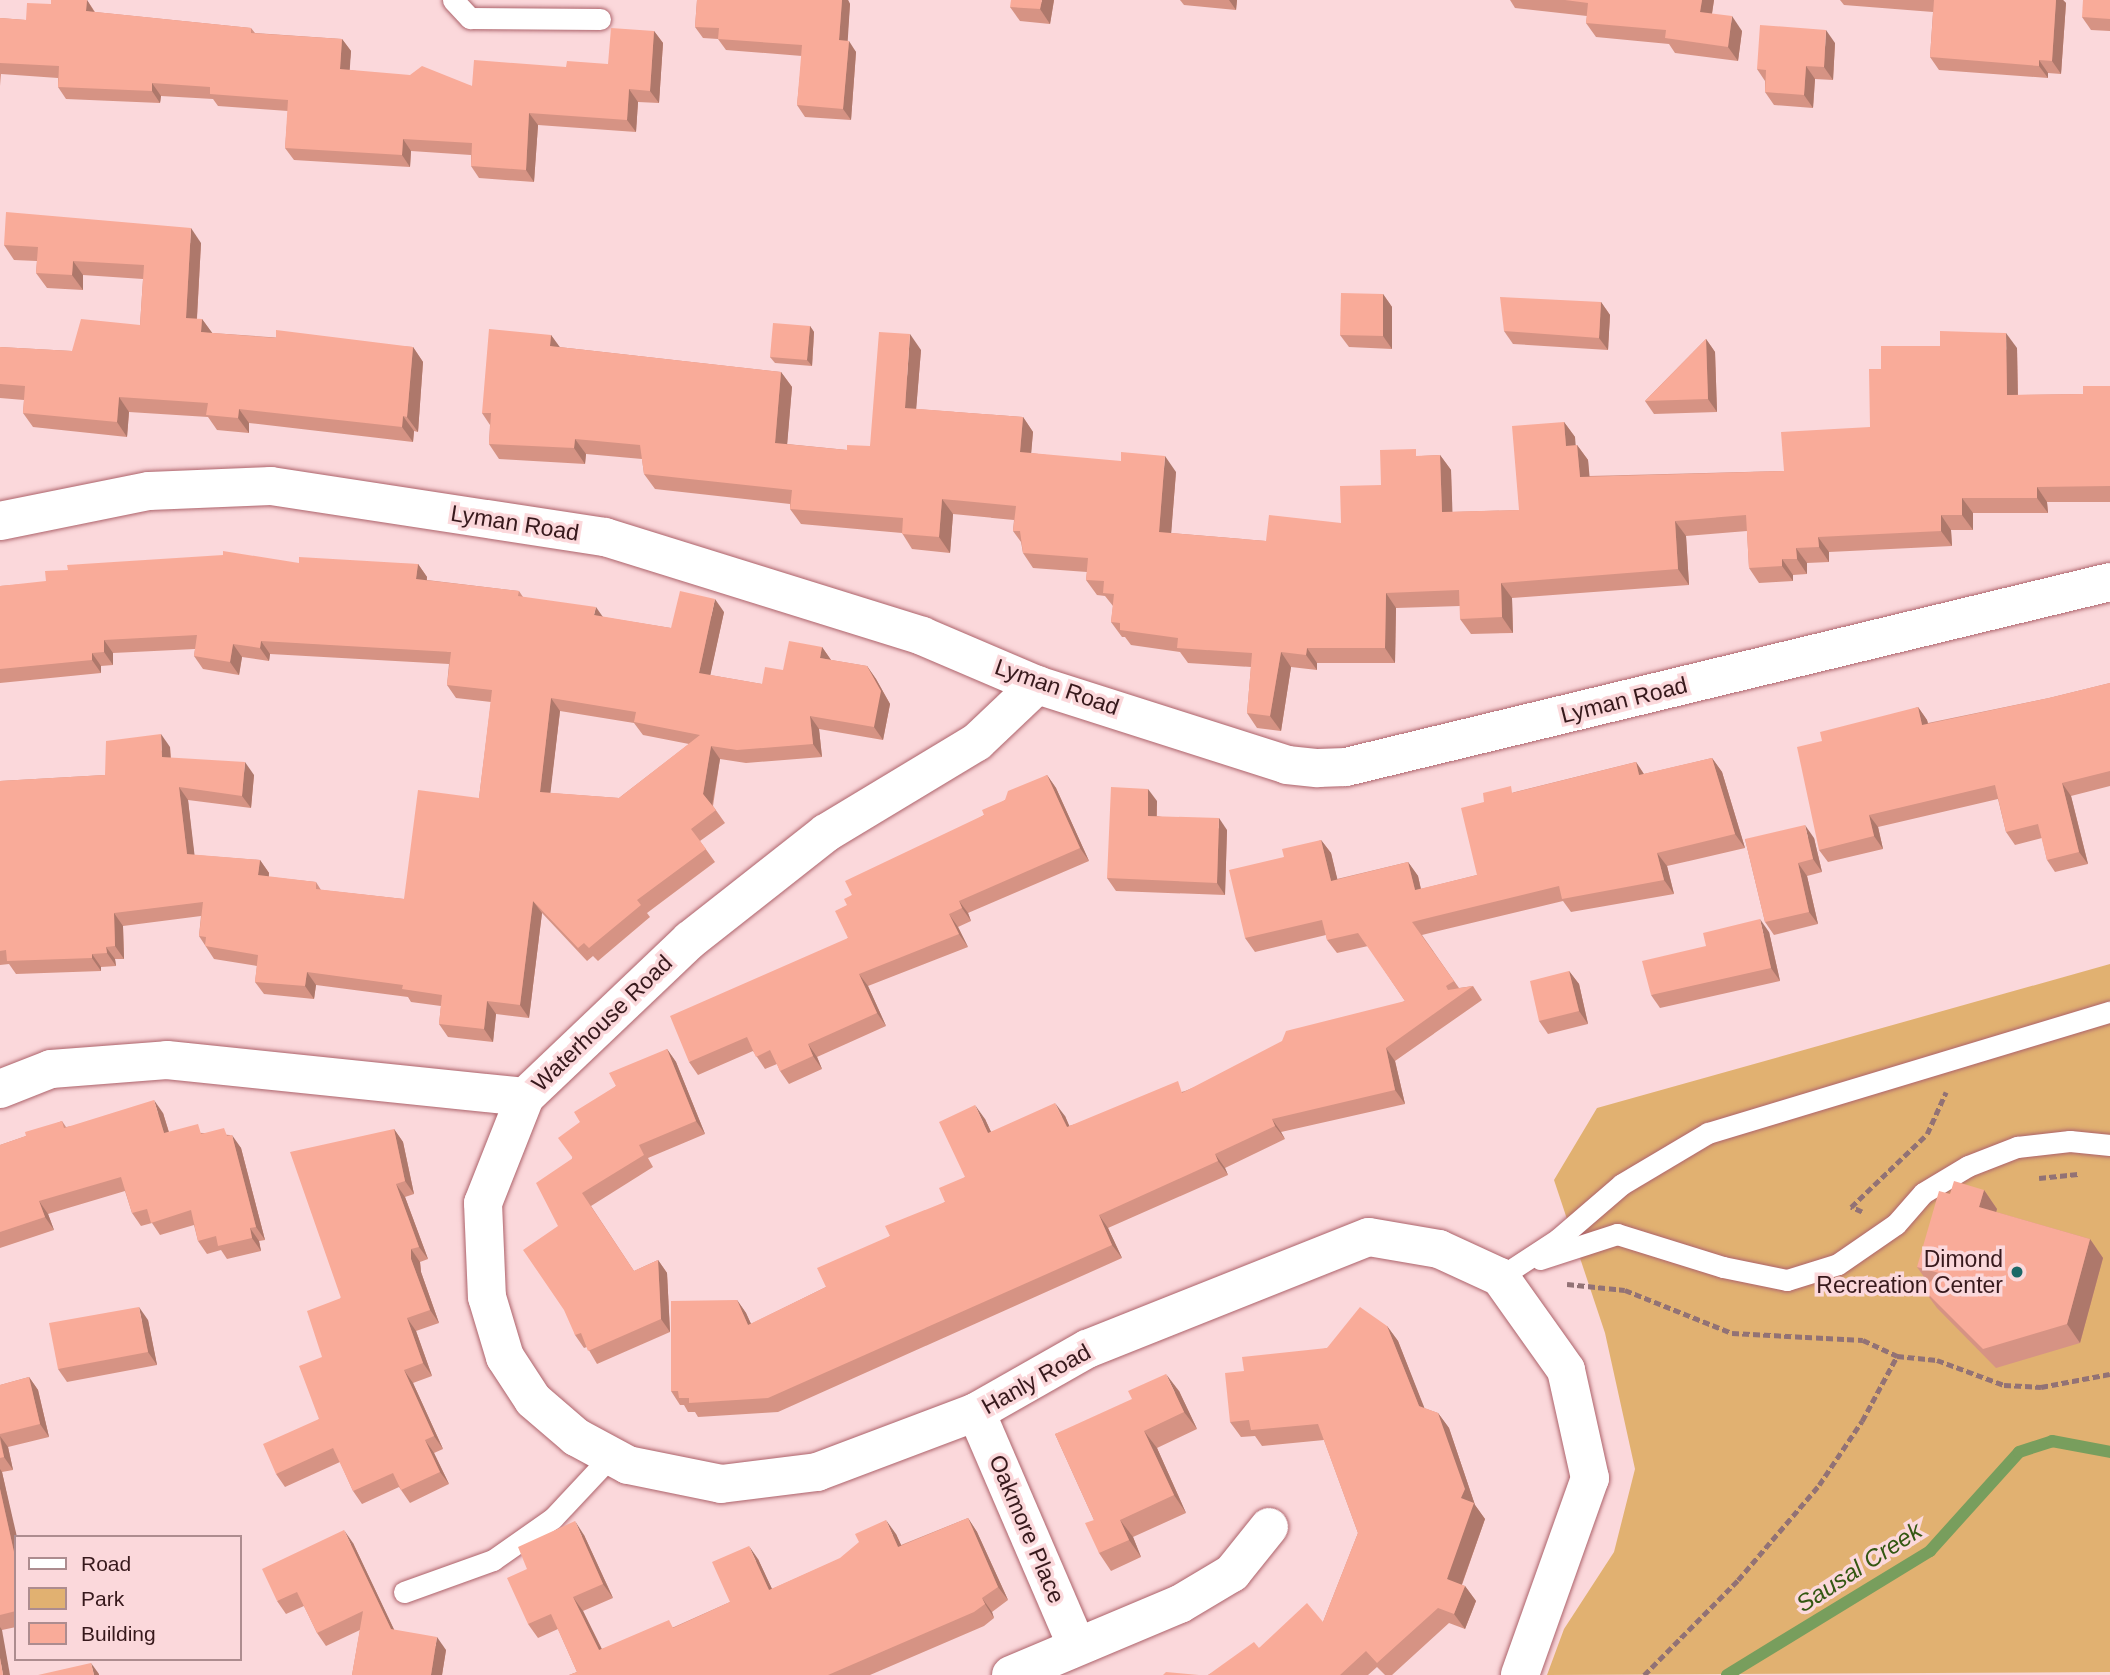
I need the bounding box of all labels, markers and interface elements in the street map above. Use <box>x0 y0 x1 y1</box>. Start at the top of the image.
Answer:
street label: Lyman Road <box>449 499 581 547</box>
street label: Lyman Road <box>991 653 1123 721</box>
street label: Lyman Road <box>1558 671 1690 729</box>
street label: Waterhouse Road <box>526 949 678 1097</box>
place label: Dimond Recreation Center <box>1816 1245 2003 1299</box>
marker: Dimond Recreation Center <box>2009 1264 2025 1280</box>
street label: Hanly Road <box>977 1338 1095 1420</box>
street label: Oakmore Place <box>983 1451 1071 1607</box>
water label: Sausal Creek <box>1791 1516 1927 1618</box>
legend <box>14 1535 242 1661</box>
text: Road <box>81 1552 131 1575</box>
text: Park <box>81 1587 124 1610</box>
text: Building <box>81 1622 156 1645</box>

